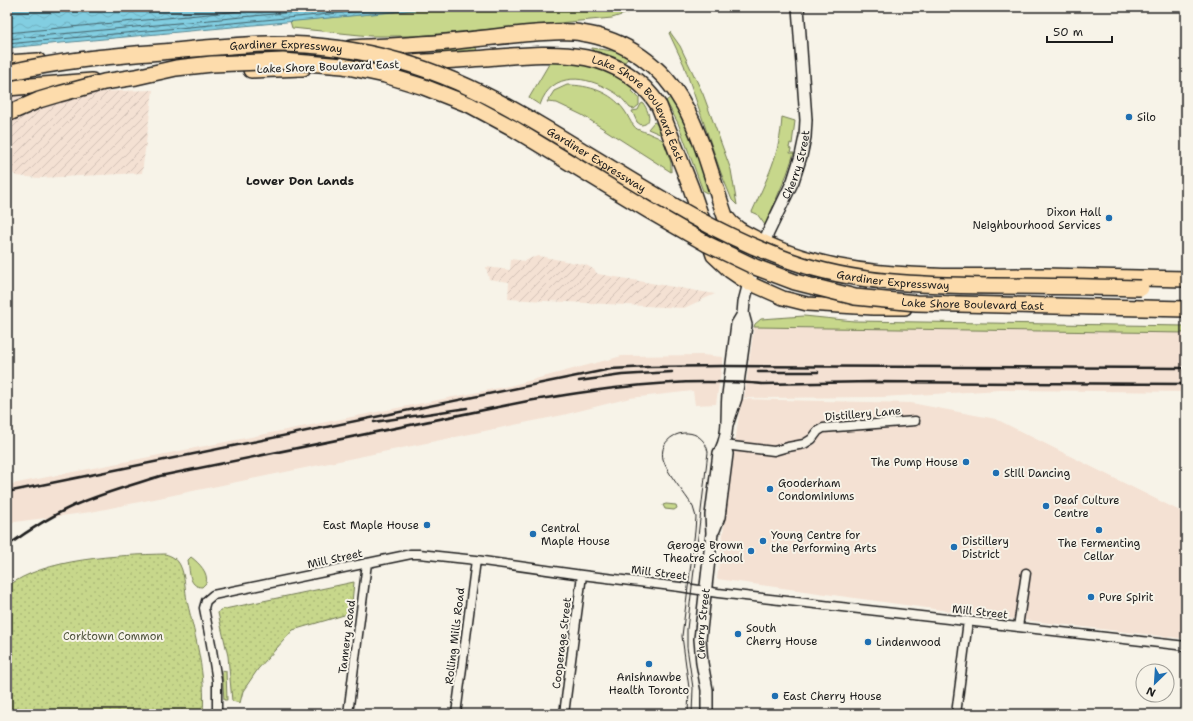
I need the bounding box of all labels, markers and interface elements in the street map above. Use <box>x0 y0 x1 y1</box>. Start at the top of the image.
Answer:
scale bar <box>1047 18 1112 44</box>
text: 50 m <box>1053 24 1083 40</box>
street label: Gardiner Expressway <box>229 36 344 56</box>
street label: Lake Shore Boulevard East <box>590 52 687 164</box>
street label: Lake Shore Boulevard East <box>256 57 400 77</box>
place label: Silo <box>1137 110 1156 125</box>
marker: Silo <box>1124 112 1134 122</box>
street label: Gardiner Expressway <box>544 123 649 196</box>
street label: Cherry Street <box>778 130 813 201</box>
district label: Lower Don Lands <box>246 173 354 189</box>
place label: Dixon Hall Neighbourhood Services <box>972 205 1102 233</box>
marker: Dixon Hall Neighbourhood Services <box>1104 213 1114 223</box>
street label: Gardiner Expressway <box>835 266 950 293</box>
street label: Lake Shore Boulevard East <box>901 294 1044 313</box>
street label: Distillery Lane <box>824 403 902 425</box>
place label: The Pump House <box>871 455 958 470</box>
marker: The Pump House <box>961 457 971 467</box>
place label: Still Dancing <box>1004 466 1070 481</box>
marker: Still Dancing <box>991 468 1001 478</box>
place label: Gooderham Condominiums <box>778 476 855 504</box>
marker: Gooderham Condominiums <box>765 484 775 494</box>
place label: Deaf Culture Centre <box>1054 493 1120 521</box>
marker: Deaf Culture Centre <box>1041 501 1051 511</box>
place label: East Maple House <box>323 518 419 533</box>
marker: East Maple House <box>422 520 432 530</box>
place label: Central Maple House <box>541 521 610 549</box>
marker: The Fermenting Cellar <box>1094 525 1104 535</box>
place label: Young Centre for the Performing Arts <box>771 528 877 556</box>
marker: Central Maple House <box>528 529 538 539</box>
place label: Distillery District <box>962 534 1009 562</box>
marker: Young Centre for the Performing Arts <box>758 536 768 546</box>
place label: The Fermenting Cellar <box>1058 536 1141 564</box>
place label: Geroge Brown Theatre School <box>663 538 744 566</box>
marker: Distillery District <box>949 542 959 552</box>
street label: Mill Street <box>306 546 364 572</box>
marker: Geroge Brown Theatre School <box>746 546 756 556</box>
street label: Mill Street <box>630 562 688 584</box>
street label: Rolling Mills Road <box>442 587 468 685</box>
street label: Cherry Street <box>692 587 713 660</box>
place label: Pure Spirit <box>1099 590 1154 605</box>
marker: Pure Spirit <box>1086 592 1096 602</box>
street label: Cooperage Street <box>549 596 575 690</box>
street label: Tannery Road <box>335 599 359 675</box>
street label: Mill Street <box>951 602 1009 622</box>
place label: South Cherry House <box>746 621 818 649</box>
park label: Corktown Common <box>63 629 163 644</box>
marker: South Cherry House <box>733 629 743 639</box>
place label: Lindenwood <box>876 635 941 650</box>
marker: Lindenwood <box>863 637 873 647</box>
marker: Anishnawbe Health Toronto <box>644 659 654 669</box>
north arrow <box>1135 663 1175 703</box>
place label: Anishnawbe Health Toronto <box>609 670 689 698</box>
text: N <box>1144 683 1158 700</box>
place label: East Cherry House <box>783 689 882 704</box>
marker: East Cherry House <box>770 691 780 701</box>

